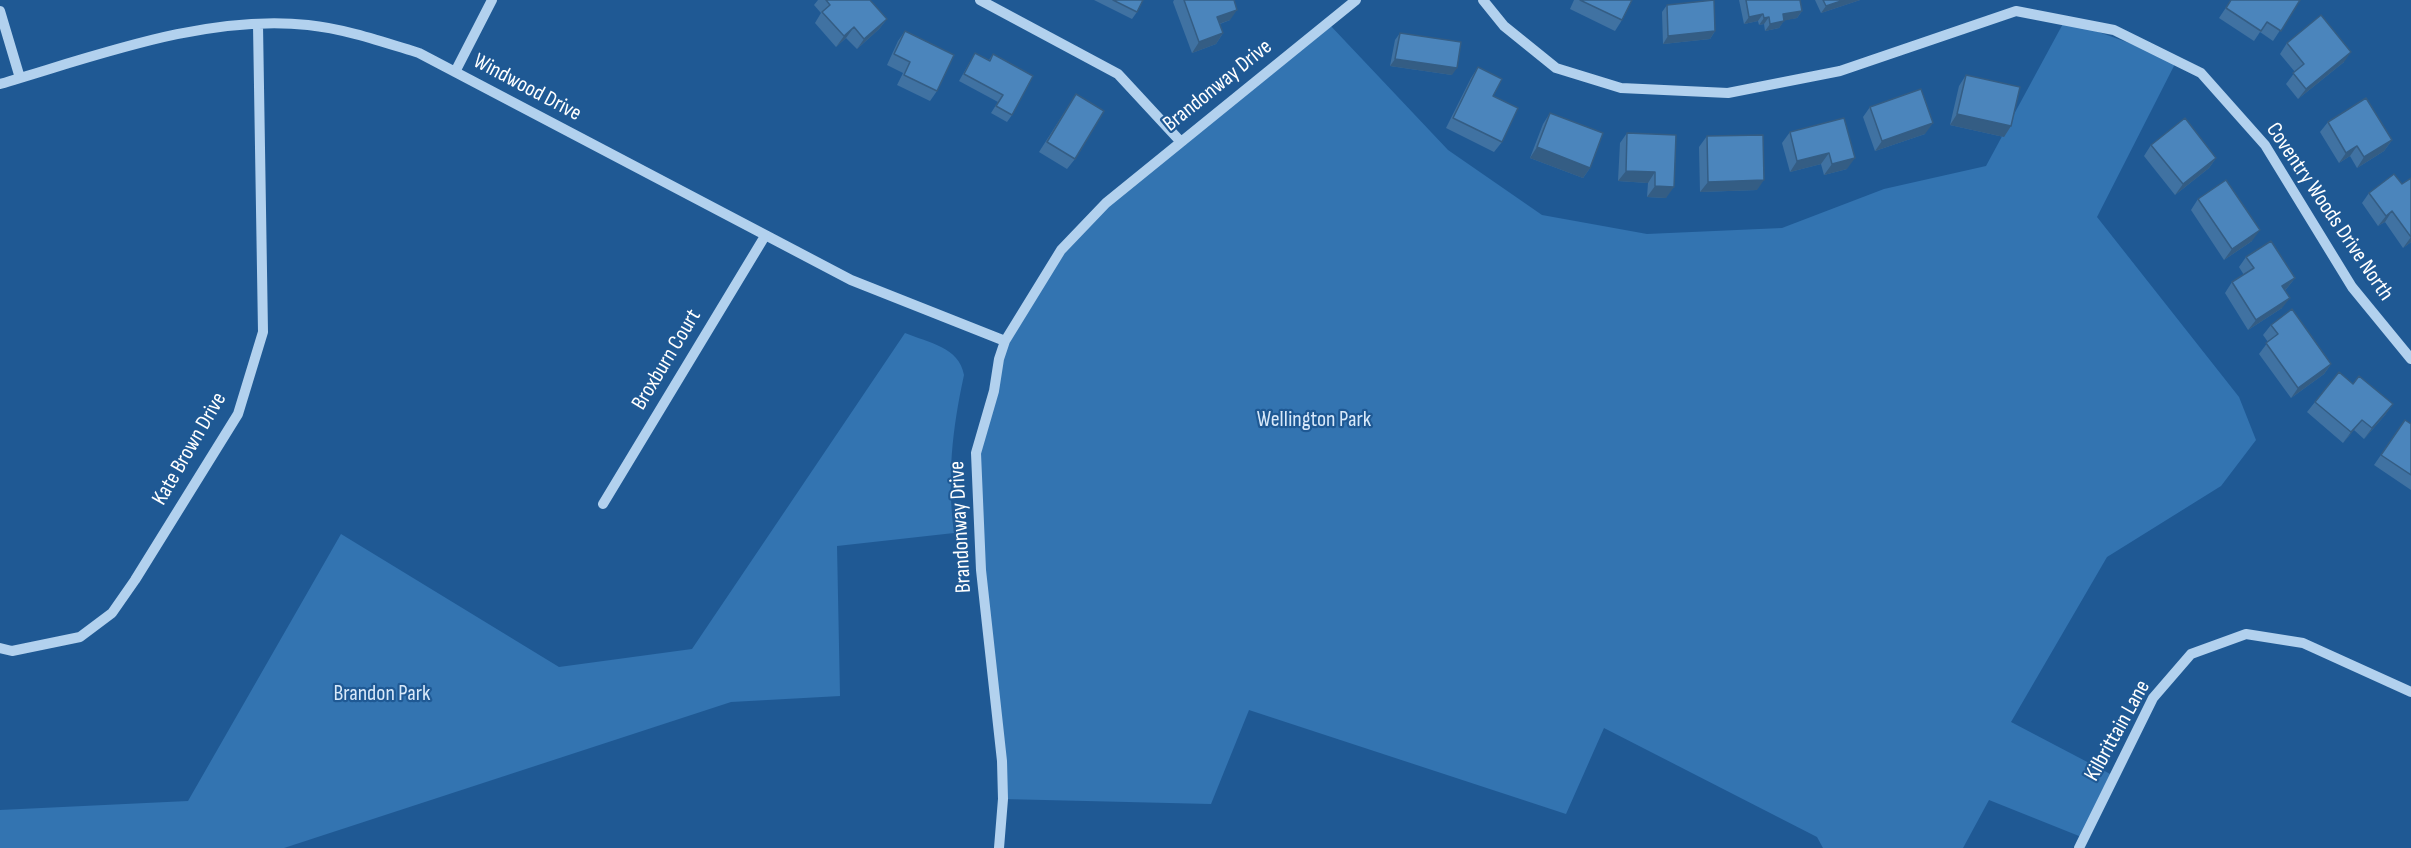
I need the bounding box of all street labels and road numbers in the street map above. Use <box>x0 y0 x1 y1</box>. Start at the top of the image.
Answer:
street label: Brandonway Drive <box>1158 34 1278 138</box>
street label: Windwood Drive <box>468 49 586 127</box>
street label: Coventry Woods Drive North <box>2260 118 2398 306</box>
street label: Broxburn Court <box>627 305 707 415</box>
street label: Kate Brown Drive <box>147 388 233 510</box>
street label: Brandonway Drive <box>944 460 978 594</box>
street label: Kilbrittain Lane <box>2079 676 2157 786</box>

